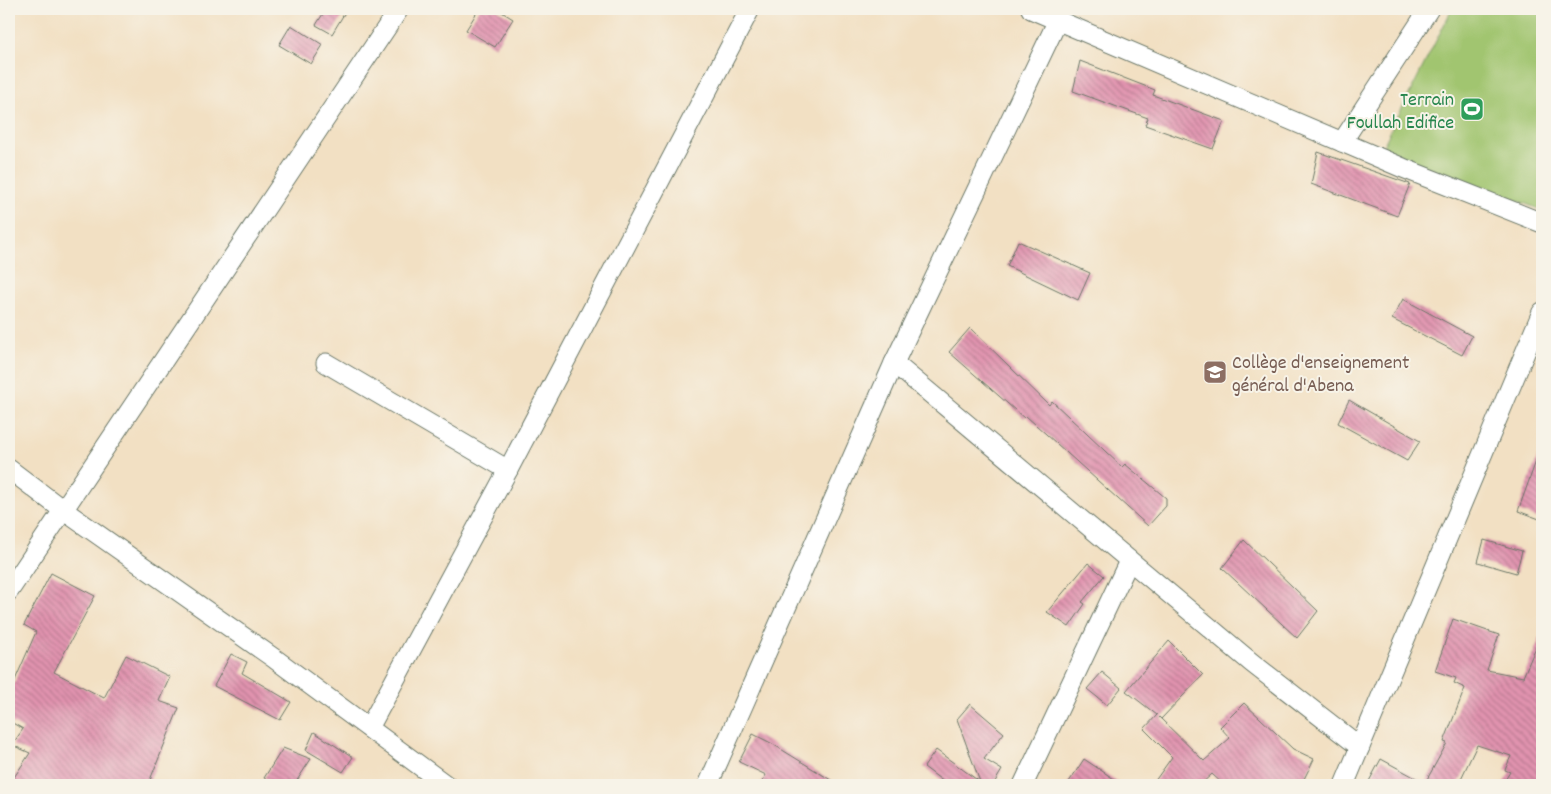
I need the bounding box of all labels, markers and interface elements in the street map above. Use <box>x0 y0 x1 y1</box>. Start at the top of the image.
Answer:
place label: Terrain Foullah Edifice <box>1347 87 1454 138</box>
sports icon: Terrain Foullah Edifice <box>1459 96 1485 122</box>
place label: Collège d'enseignement général d'Abena <box>1232 350 1409 401</box>
school or university icon: Collège d'enseignement général d'Abena <box>1202 359 1228 385</box>

